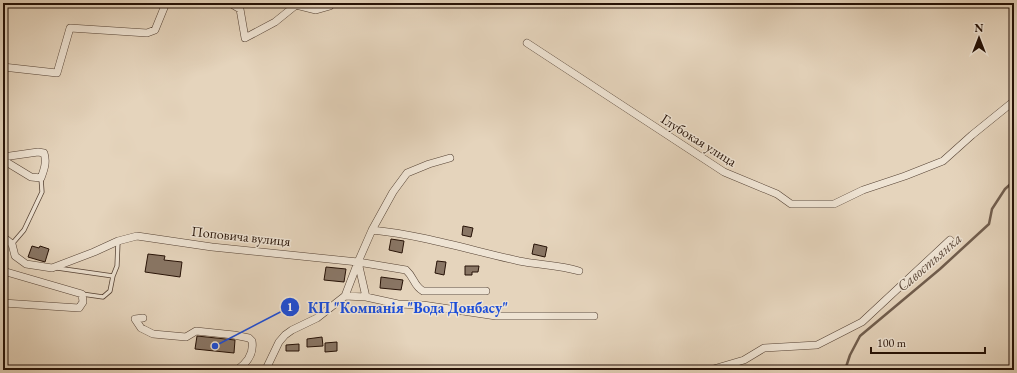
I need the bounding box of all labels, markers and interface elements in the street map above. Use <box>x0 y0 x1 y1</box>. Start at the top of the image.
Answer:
north arrow <box>959 18 999 58</box>
text: N <box>975 21 984 35</box>
street label: Глубокая улица <box>658 110 740 171</box>
street label: Поповича вулиця <box>191 222 291 250</box>
water label: Савостьянка <box>893 229 965 295</box>
callout: КП "Компанія "Вода Донбасу" <box>280 294 516 321</box>
text: КП "Компанія "Вода Донбасу" <box>308 298 508 317</box>
text: 1 <box>287 299 293 315</box>
scale bar <box>871 329 985 355</box>
text: 100 m <box>877 335 907 351</box>

